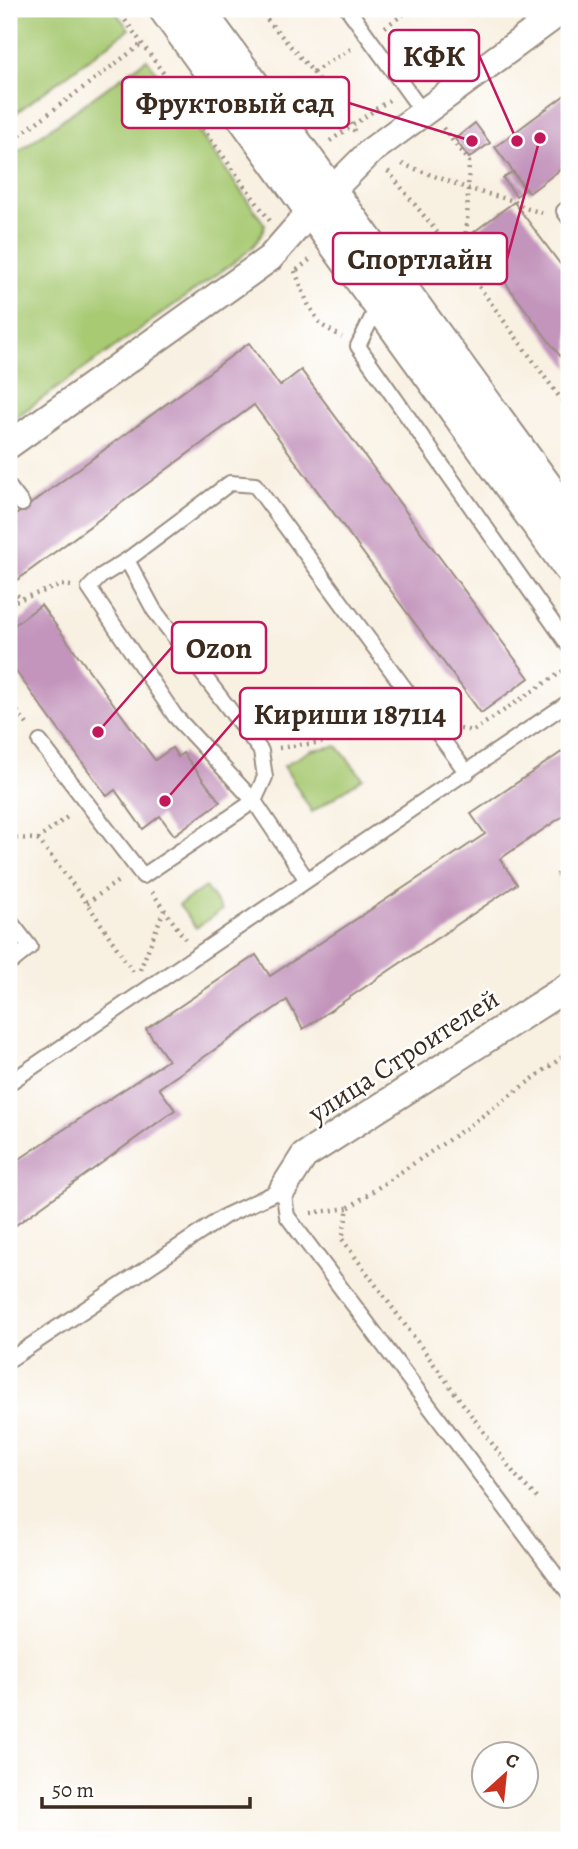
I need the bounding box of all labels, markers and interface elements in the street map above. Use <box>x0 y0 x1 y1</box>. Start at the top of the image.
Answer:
callout: КФК <box>389 30 479 81</box>
text: КФК <box>403 36 465 76</box>
callout: Фруктовый сад <box>122 77 349 128</box>
text: Фруктовый сад <box>136 83 334 123</box>
callout: Спортлайн <box>333 233 507 284</box>
text: Спортлайн <box>347 239 493 279</box>
callout: Ozon <box>172 622 266 673</box>
text: Ozon <box>186 628 252 668</box>
callout: Кириши 187114 <box>240 688 461 739</box>
text: Кириши 187114 <box>254 694 446 734</box>
street label: улица Строителей <box>300 980 506 1132</box>
north arrow <box>470 1741 540 1811</box>
text: С <box>501 1747 523 1775</box>
scale bar <box>42 1765 250 1809</box>
text: 50 m <box>52 1776 94 1804</box>

